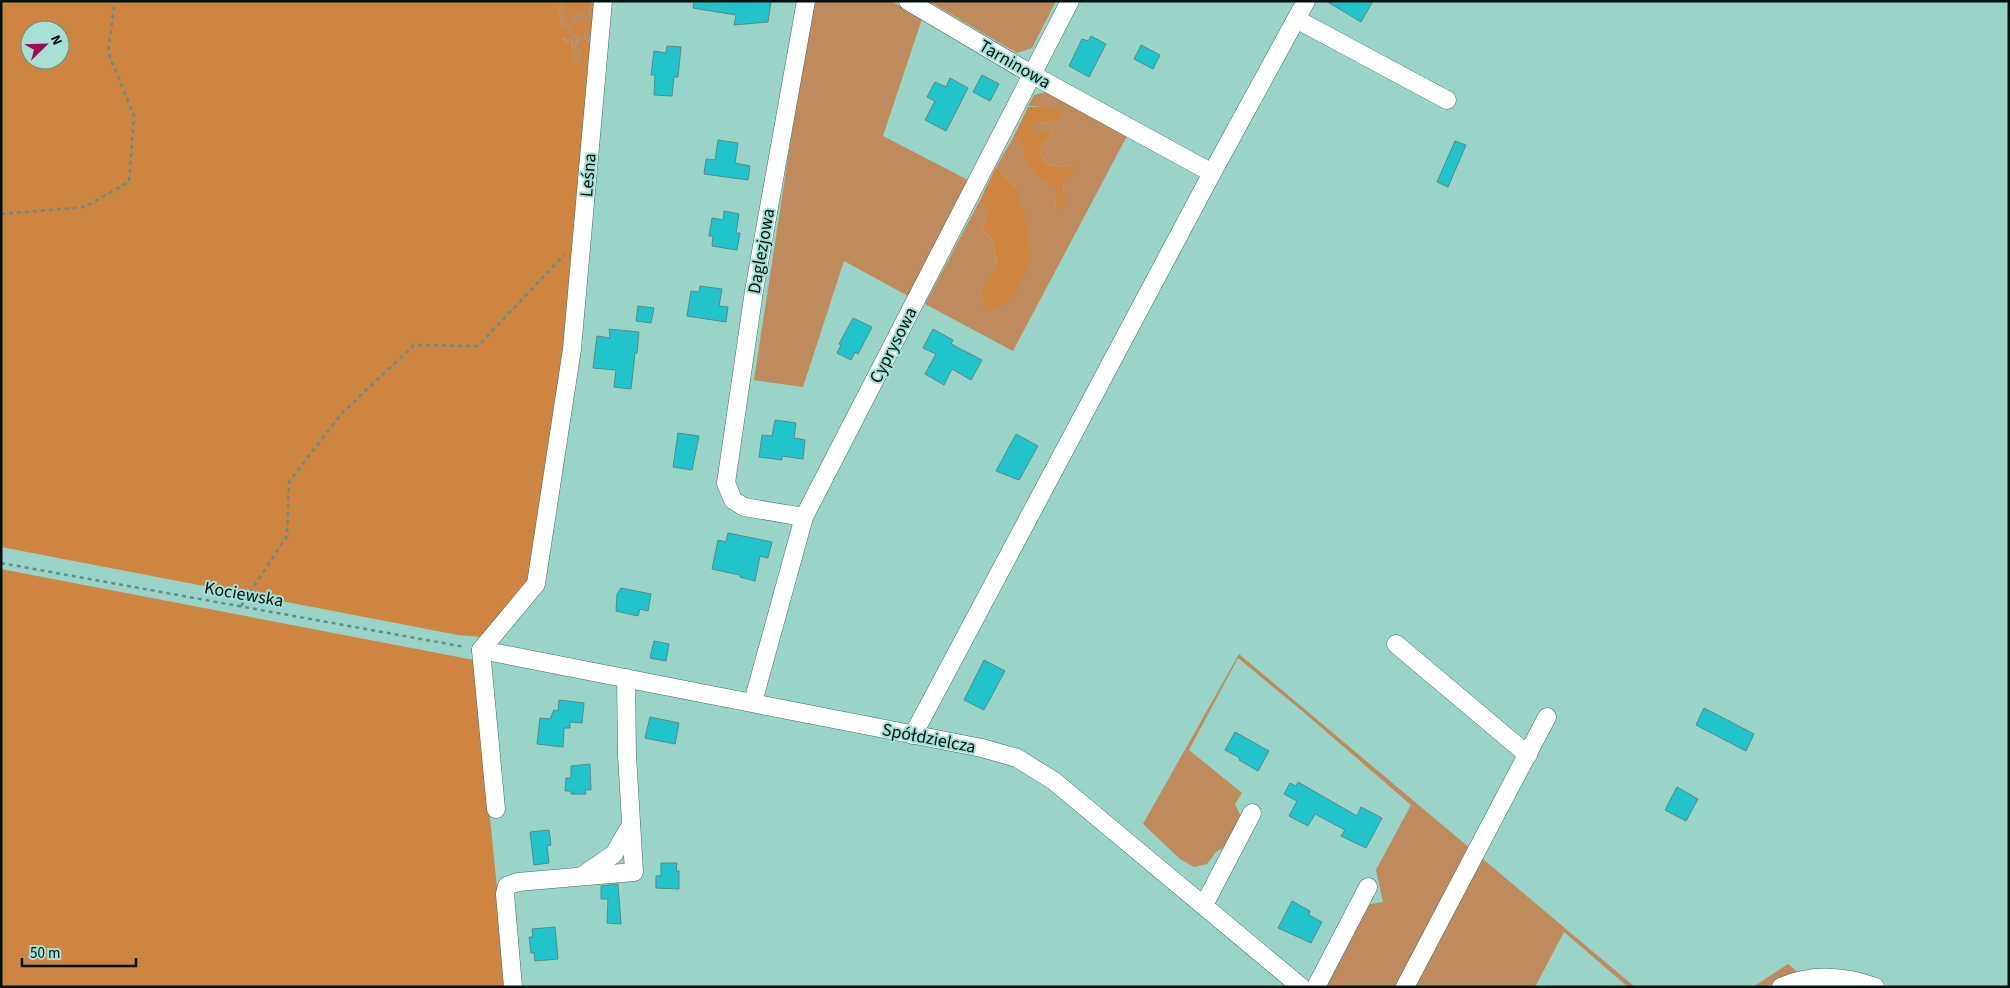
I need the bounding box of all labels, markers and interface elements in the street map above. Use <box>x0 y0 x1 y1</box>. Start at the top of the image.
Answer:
north arrow <box>20 20 70 70</box>
text: N <box>45 32 67 49</box>
street label: Tarninowa <box>974 34 1055 95</box>
street label: Leśna <box>574 152 603 198</box>
street label: Daglezjowa <box>742 206 781 296</box>
street label: Cyprysowa <box>864 303 923 388</box>
street label: Kociewska <box>202 575 285 614</box>
street label: Spółdzielcza <box>880 717 978 760</box>
scale bar <box>22 936 136 968</box>
text: 50 m <box>30 943 60 964</box>

